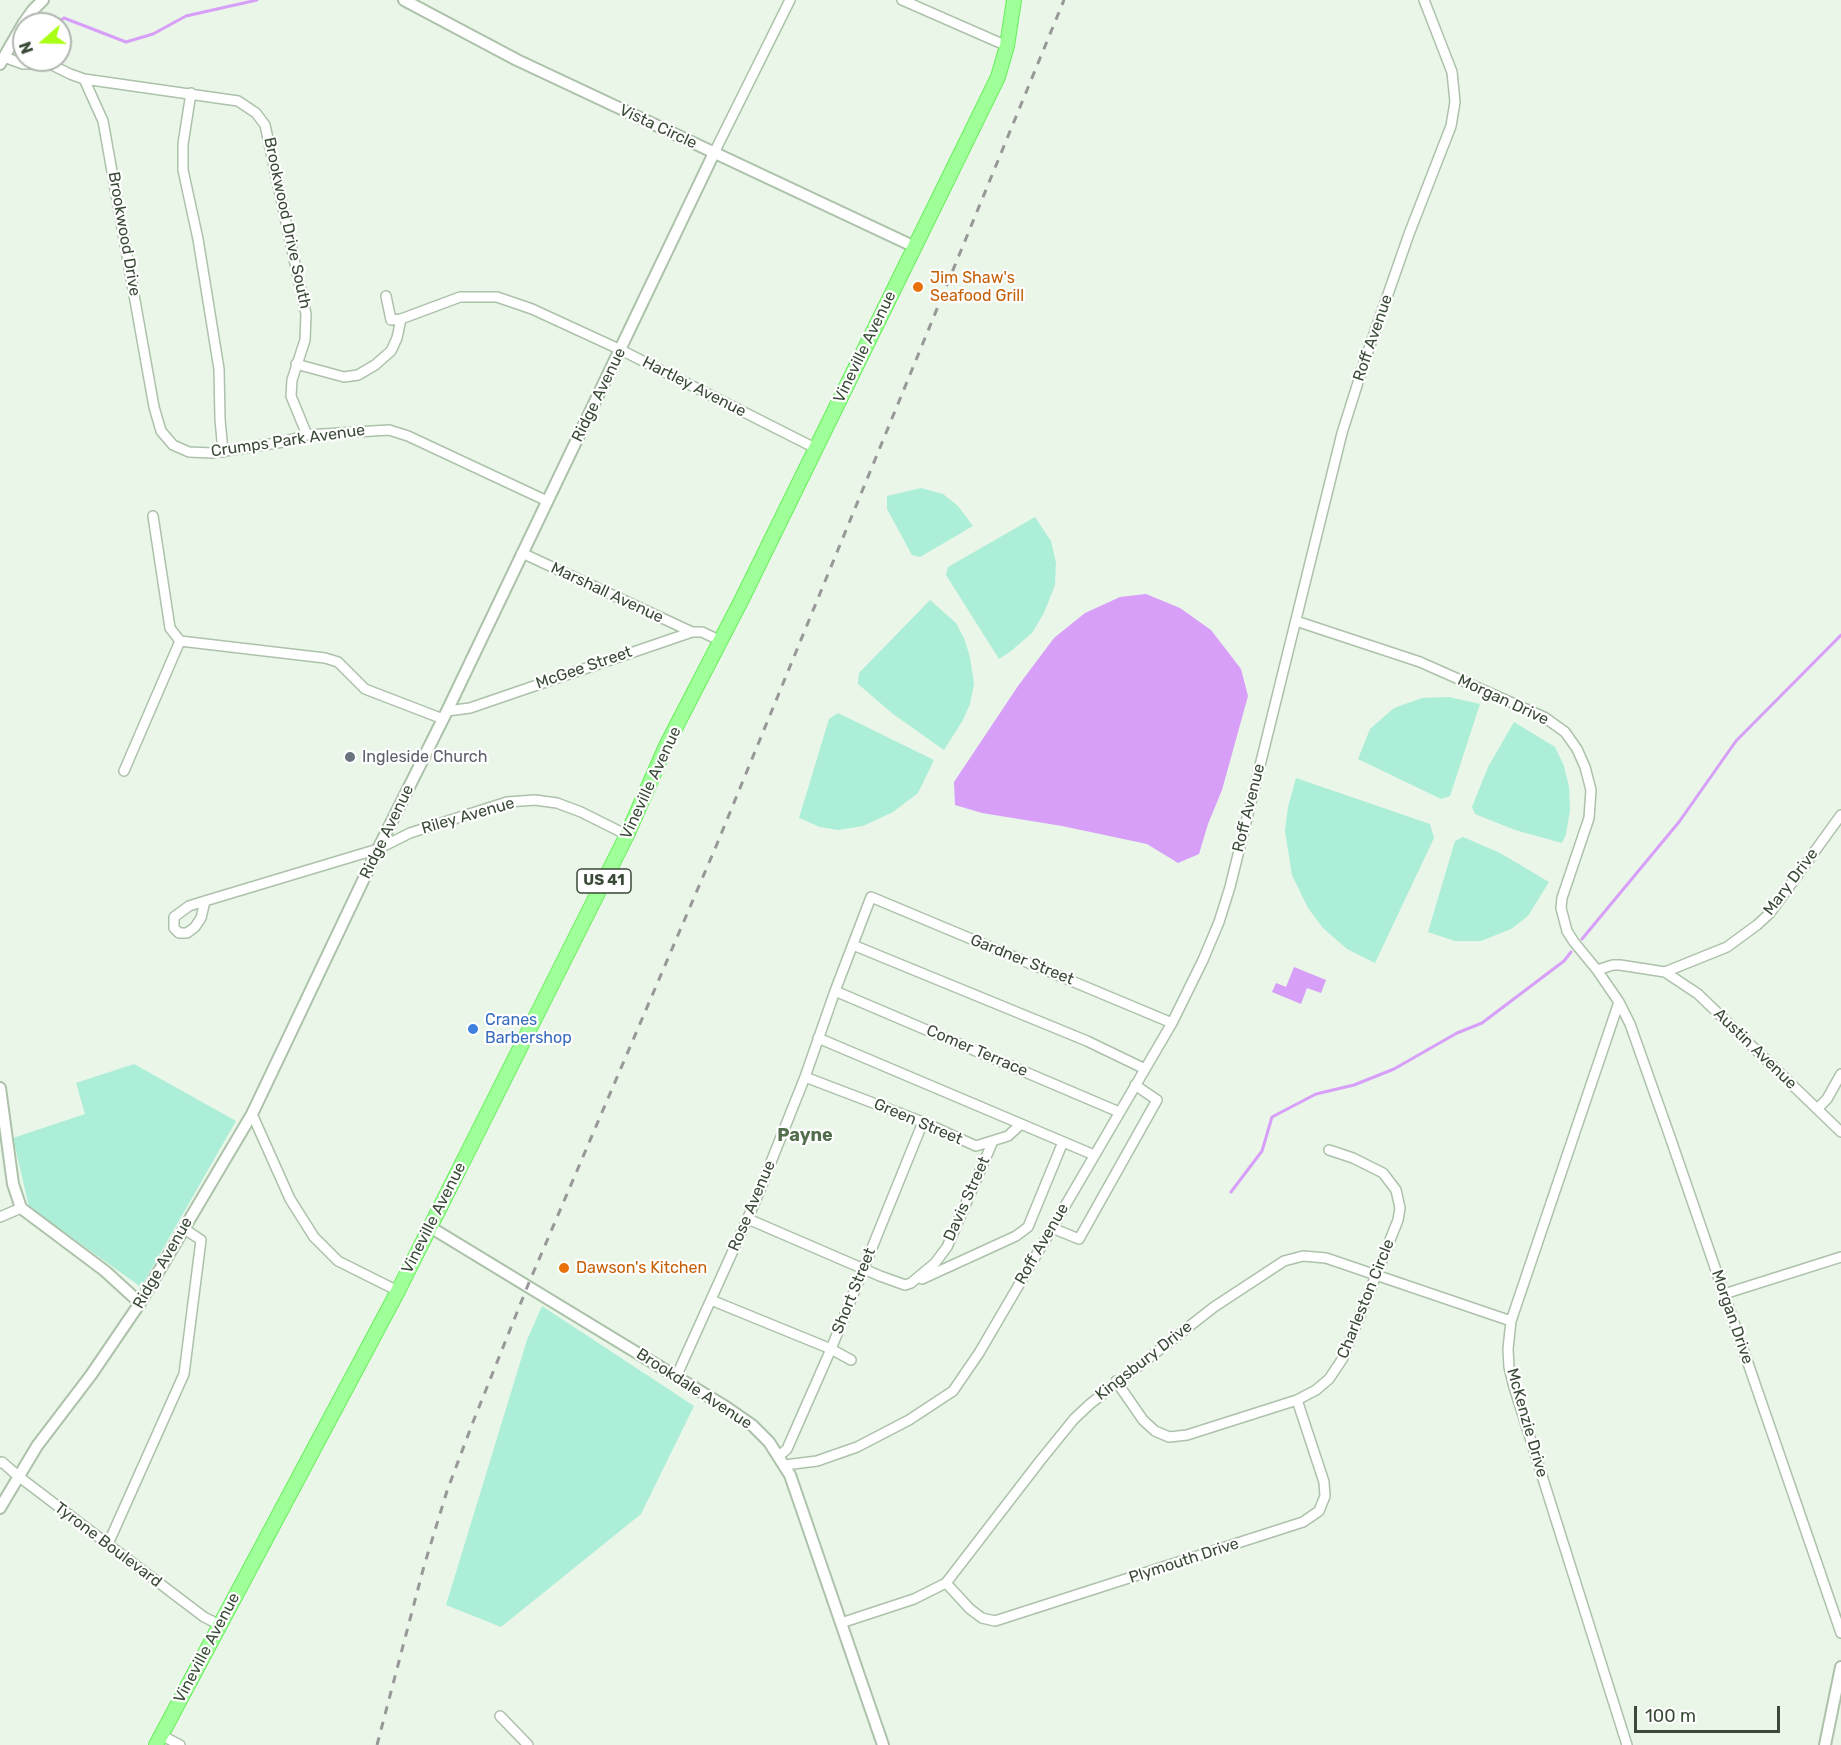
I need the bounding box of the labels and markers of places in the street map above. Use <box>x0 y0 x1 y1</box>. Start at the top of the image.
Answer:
place label: Jim Shaw's Seafood Grill <box>930 268 1024 306</box>
marker: Jim Shaw's Seafood Grill <box>911 280 925 294</box>
place label: Ingleside Church <box>362 747 487 767</box>
marker: Ingleside Church <box>343 750 357 764</box>
place label: Cranes Barbershop <box>485 1010 572 1048</box>
marker: Cranes Barbershop <box>466 1022 480 1036</box>
place label: Dawson's Kitchen <box>576 1258 707 1278</box>
marker: Dawson's Kitchen <box>557 1261 571 1275</box>

